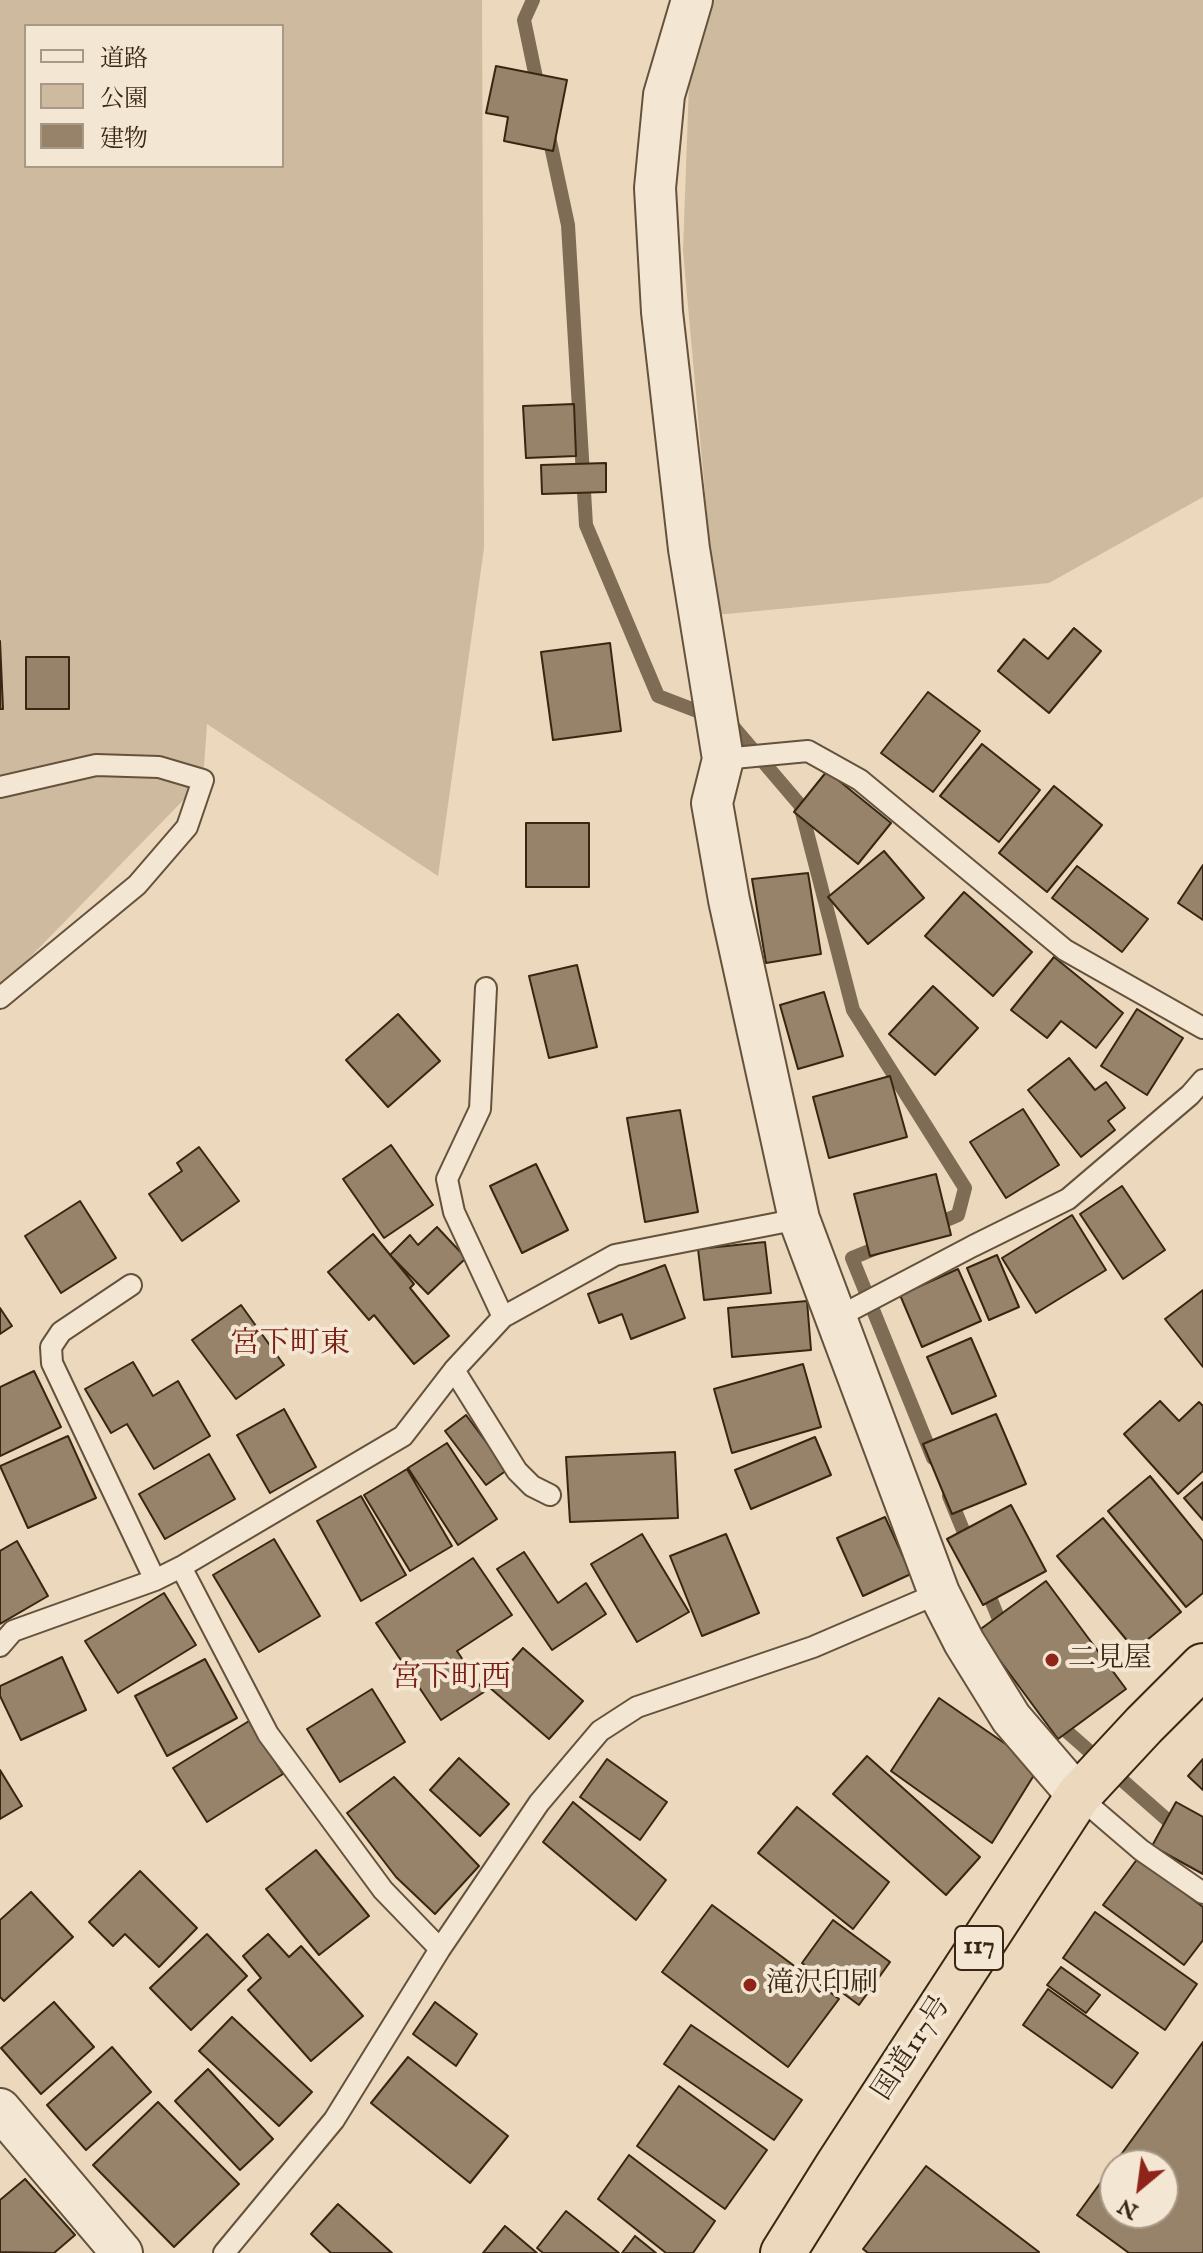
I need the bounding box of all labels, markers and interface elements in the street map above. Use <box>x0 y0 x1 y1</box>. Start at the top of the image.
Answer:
legend <box>24 24 284 168</box>
text: 道路 <box>100 44 148 75</box>
text: 公園 <box>100 84 148 115</box>
text: 建物 <box>100 124 148 155</box>
district label: 宮下町東 <box>230 1328 350 1364</box>
place label: 二見屋 <box>1068 1643 1152 1677</box>
marker: 二見屋 <box>1043 1651 1061 1669</box>
district label: 宮下町西 <box>391 1662 511 1698</box>
road number: 117 <box>955 1926 1003 1970</box>
place label: 滝沢印刷 <box>766 1968 878 2002</box>
marker: 滝沢印刷 <box>741 1976 759 1994</box>
street label: 国道117号 <box>867 1990 959 2108</box>
north arrow <box>1099 2149 1179 2229</box>
text: N <box>1113 2191 1143 2225</box>

